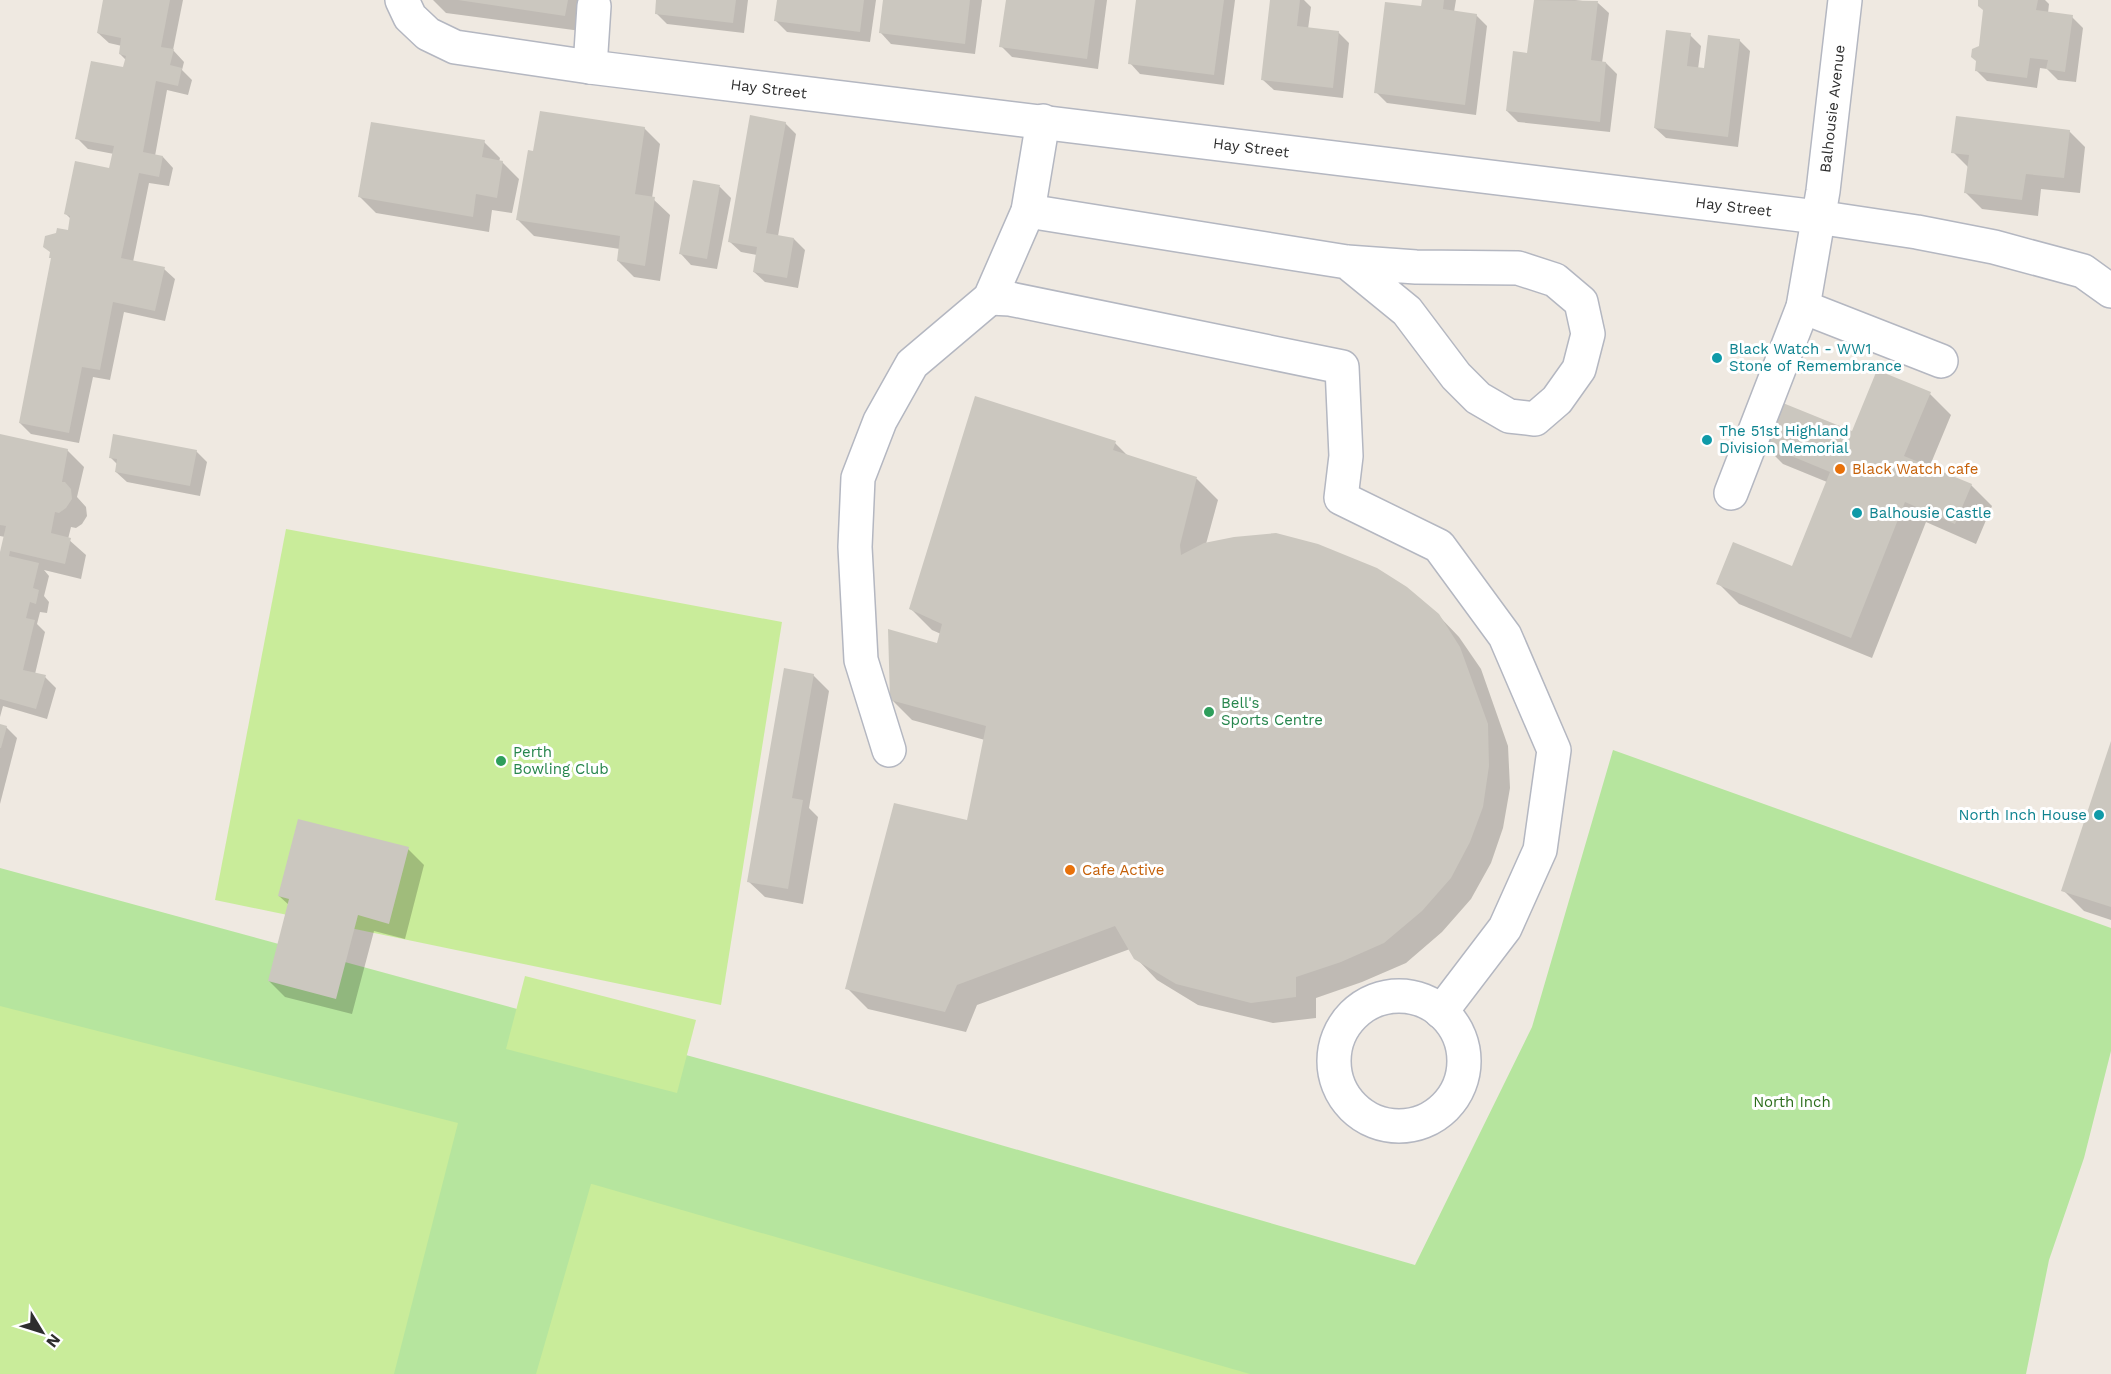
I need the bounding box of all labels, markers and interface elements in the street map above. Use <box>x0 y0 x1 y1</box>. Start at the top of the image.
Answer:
street label: Balhousie Avenue <box>1816 44 1849 174</box>
street label: Hay Street <box>730 75 809 103</box>
street label: Hay Street <box>1212 134 1291 161</box>
street label: Hay Street <box>1694 193 1773 220</box>
place label: Black Watch - WW1 Stone of Remembrance <box>1729 340 1902 375</box>
marker: Black Watch - WW1 Stone of Remembrance <box>1710 351 1724 365</box>
place label: The 51st Highland Division Memorial <box>1719 422 1849 457</box>
marker: The 51st Highland Division Memorial <box>1700 433 1714 447</box>
place label: Black Watch cafe <box>1852 460 1978 478</box>
marker: Black Watch cafe <box>1833 462 1847 476</box>
place label: Balhousie Castle <box>1869 504 1991 522</box>
marker: Balhousie Castle <box>1850 506 1864 520</box>
place label: Bell's Sports Centre <box>1221 694 1323 729</box>
marker: Bell's Sports Centre <box>1202 705 1216 719</box>
place label: Perth Bowling Club <box>513 743 609 778</box>
marker: Perth Bowling Club <box>494 754 508 768</box>
place label: North Inch House <box>1959 806 2087 824</box>
marker: North Inch House <box>2092 808 2106 822</box>
place label: Cafe Active <box>1082 861 1164 879</box>
marker: Cafe Active <box>1063 863 1077 877</box>
park label: North Inch <box>1753 1093 1831 1111</box>
north arrow <box>12 1302 72 1362</box>
text: N <box>42 1330 65 1351</box>

